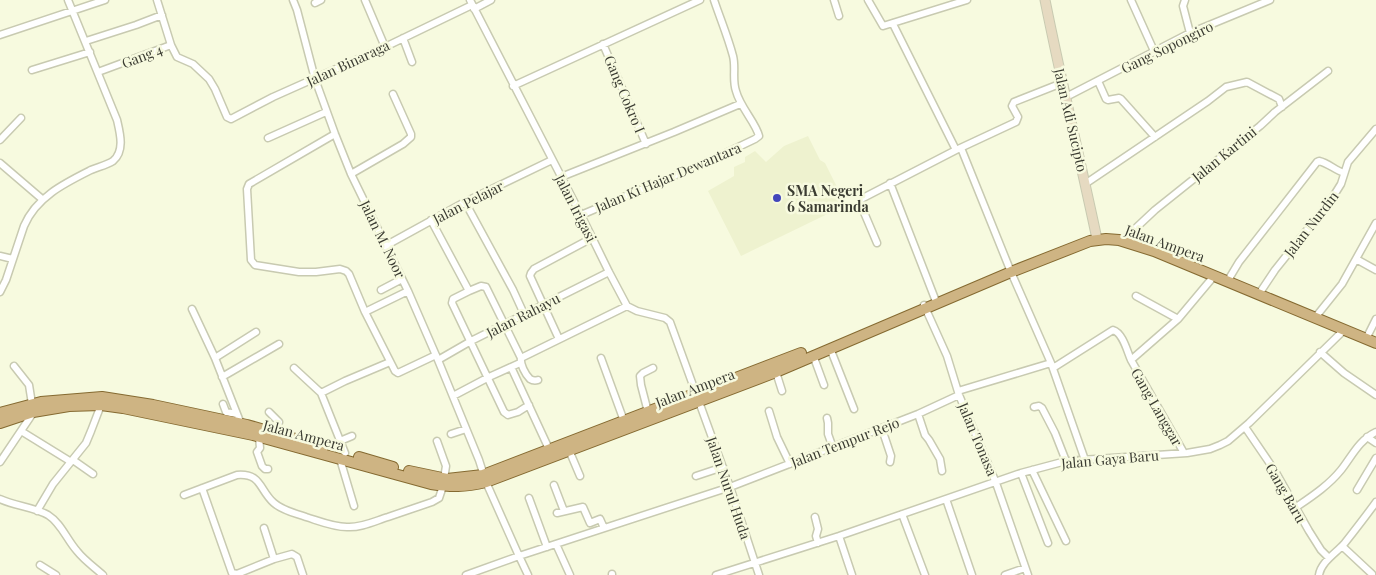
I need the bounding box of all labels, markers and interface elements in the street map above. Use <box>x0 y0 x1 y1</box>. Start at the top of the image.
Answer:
street label: Gang Sopongiro <box>1118 16 1216 78</box>
street label: Jalan Binaraga <box>302 35 393 91</box>
street label: Gang 4 <box>119 39 165 72</box>
street label: Gang Cokro I <box>600 52 650 136</box>
street label: Jalan Adi Sucipto <box>1050 65 1092 174</box>
street label: Jalan Kartini <box>1187 122 1260 187</box>
street label: Jalan Ki Hajar Dewantara <box>591 138 744 217</box>
street label: Jalan Irigasi <box>550 170 601 245</box>
street label: Jalan Pelajar <box>428 176 507 228</box>
place label: SMA Negeri 6 Samarinda <box>787 181 869 216</box>
street label: Jalan Nurdin <box>1279 187 1343 262</box>
marker: SMA Negeri 6 Samarinda <box>771 192 783 204</box>
street label: Jalan M. Noor <box>356 196 410 282</box>
street label: Jalan Ampera <box>1122 219 1207 266</box>
street label: Jalan Rahayu <box>482 288 563 342</box>
street label: Jalan Ampera <box>652 364 737 412</box>
street label: Gang Langgar <box>1127 365 1187 450</box>
street label: Jalan Tonasa <box>954 398 1002 479</box>
street label: Jalan Tempur Rejo <box>787 412 902 472</box>
street label: Jalan Ampera <box>260 415 347 455</box>
street label: Jalan Nurul Huda <box>702 433 755 542</box>
street label: Jalan Gaya Baru <box>1059 445 1160 473</box>
street label: Gang Baru <box>1261 460 1311 526</box>

